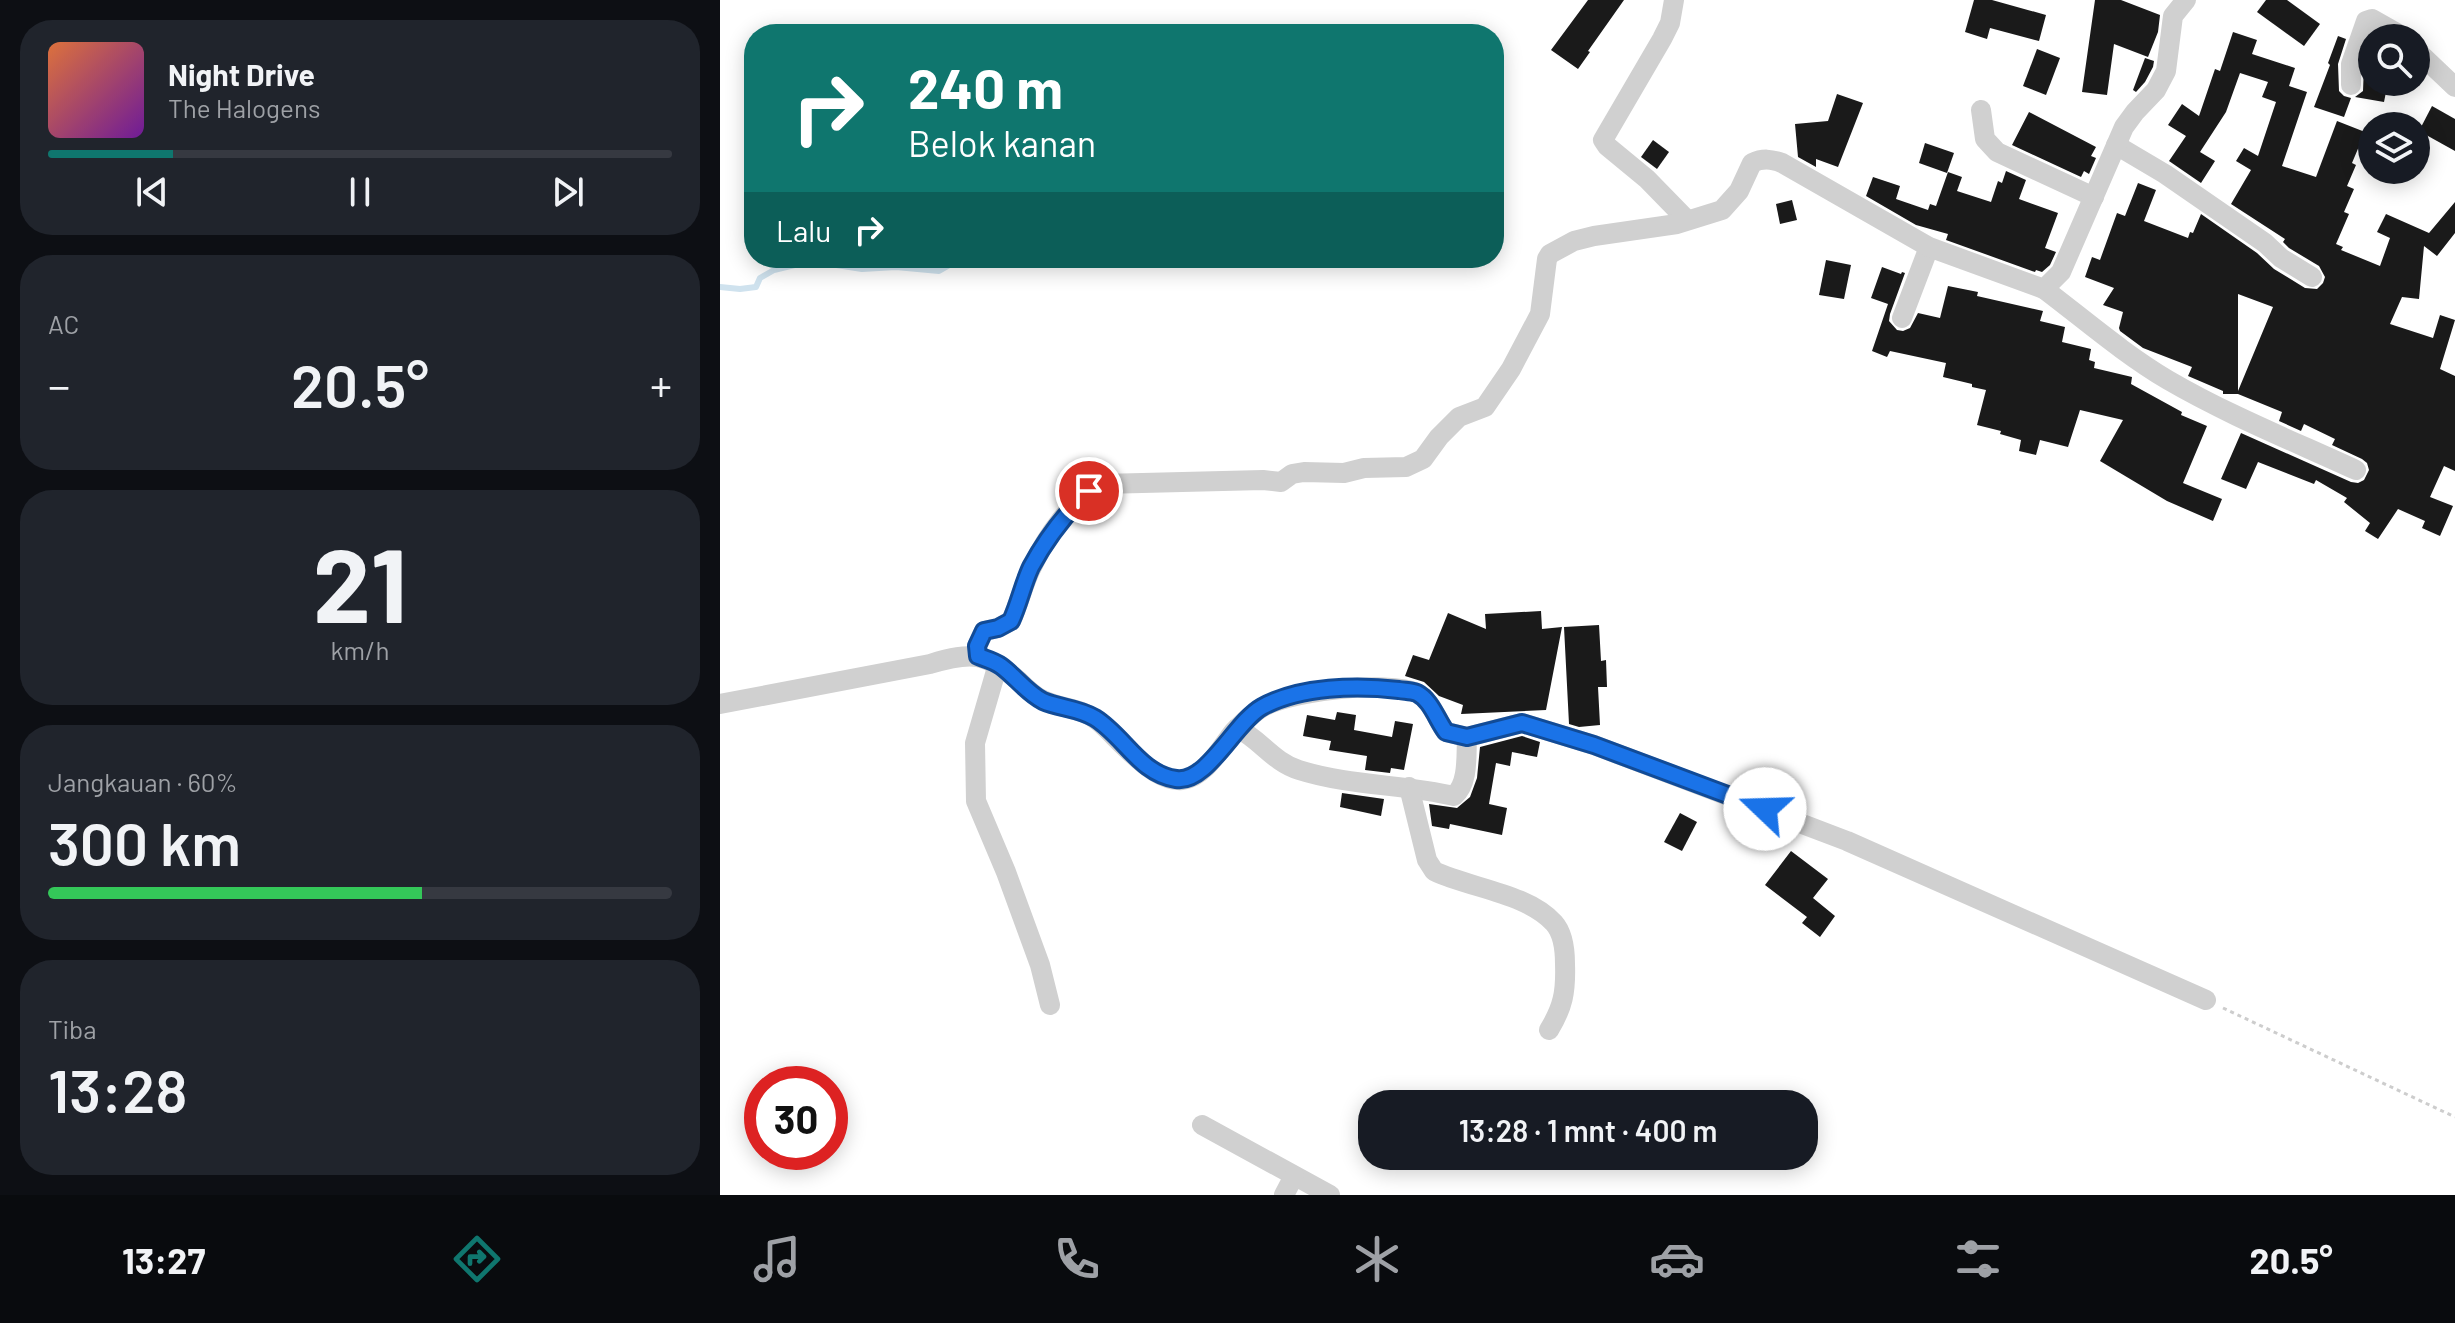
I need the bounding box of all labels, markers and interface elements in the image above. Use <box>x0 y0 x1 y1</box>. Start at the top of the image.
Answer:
map controls <box>2358 24 2430 184</box>
button: search <box>2358 24 2430 96</box>
text: 240 m <box>908 53 1063 120</box>
text: Night Drive <box>168 56 315 92</box>
icon: right <box>776 56 880 160</box>
text: The Halogens <box>168 92 320 123</box>
button: layers <box>2358 112 2430 184</box>
text: Belok kanan <box>908 121 1096 164</box>
icon: previous <box>130 170 174 214</box>
icon: pause <box>338 170 382 214</box>
icon: next <box>546 170 590 214</box>
icon: right <box>847 208 891 252</box>
text: Lalu <box>776 212 831 248</box>
text: AC <box>48 308 79 339</box>
text: 20.5° <box>291 348 429 420</box>
text: − <box>48 358 70 411</box>
text: + <box>650 358 672 411</box>
pin <box>1055 457 1123 525</box>
icon: arrive <box>1067 469 1111 513</box>
text: 21 <box>313 519 407 644</box>
text: km/h <box>331 634 389 665</box>
text: Jangkauan · 60% <box>48 766 238 797</box>
position arrow <box>1723 767 1807 851</box>
text: 300 km <box>48 806 241 878</box>
text: Tiba <box>48 1013 97 1044</box>
text: 13:28 <box>48 1053 187 1125</box>
speed limit sign: 30 <box>744 1066 848 1170</box>
text: 13:28 · 1 mnt · 400 m <box>1459 1112 1717 1148</box>
icon: directions <box>449 1231 505 1287</box>
icon: music <box>749 1231 805 1287</box>
icon: phone <box>1049 1231 1105 1287</box>
icon: climate <box>1349 1231 1405 1287</box>
icon: car <box>1649 1231 1705 1287</box>
icon: filters <box>1950 1231 2006 1287</box>
text: 13:27 <box>122 1238 205 1281</box>
text: 20.5° <box>2250 1238 2333 1281</box>

